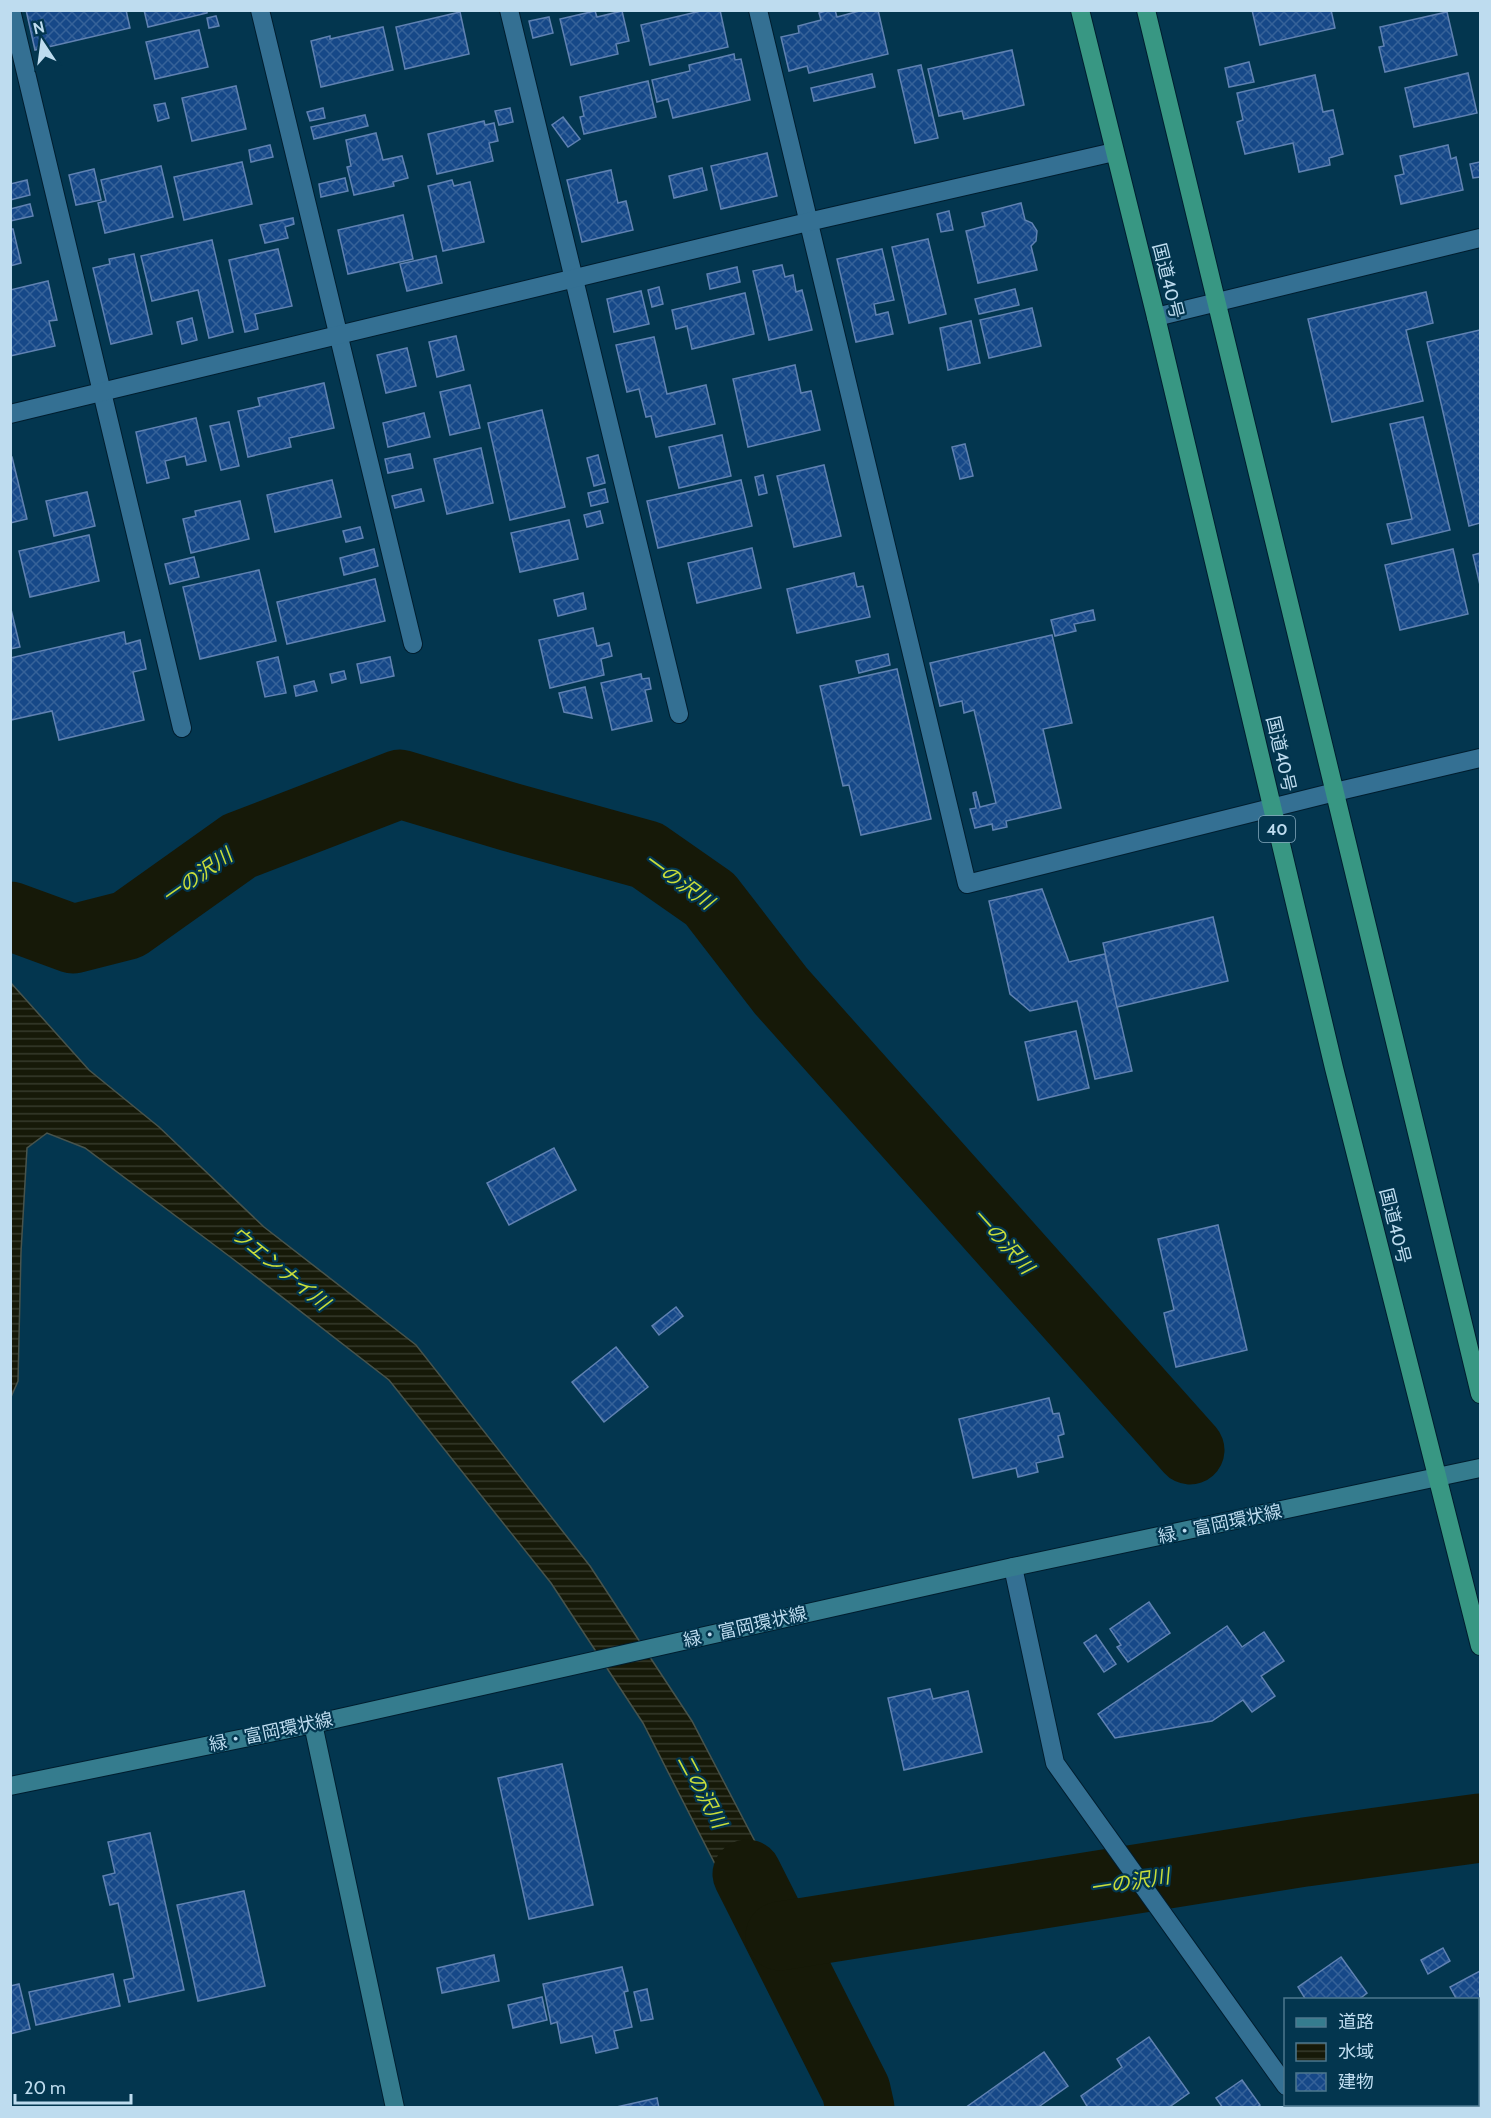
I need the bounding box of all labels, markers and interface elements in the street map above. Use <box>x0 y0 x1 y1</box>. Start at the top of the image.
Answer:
north arrow <box>12 12 72 72</box>
text: N <box>31 17 46 38</box>
street label: 国道40号 <box>1148 241 1188 321</box>
street label: 国道40号 <box>1262 714 1300 794</box>
road number: 40 <box>1259 816 1295 842</box>
water label: 一の沢川 <box>157 842 238 909</box>
water label: 一の沢川 <box>640 848 720 915</box>
street label: 国道40号 <box>1375 1186 1415 1266</box>
water label: 一の沢川 <box>967 1203 1040 1280</box>
water label: ウエンナイ川 <box>226 1221 336 1316</box>
street label: 緑・富岡環状線 <box>1156 1500 1284 1548</box>
street label: 緑・富岡環状線 <box>681 1602 809 1652</box>
street label: 緑・富岡環状線 <box>207 1708 335 1756</box>
water label: 二の沢川 <box>673 1750 732 1834</box>
water label: 一の沢川 <box>1089 1864 1173 1900</box>
legend <box>1284 1998 1479 2106</box>
text: 道路 <box>1338 2011 1374 2033</box>
text: 水域 <box>1338 2041 1374 2063</box>
scale bar <box>15 2067 130 2105</box>
text: 建物 <box>1338 2071 1374 2093</box>
text: 20 m <box>24 2077 66 2099</box>

